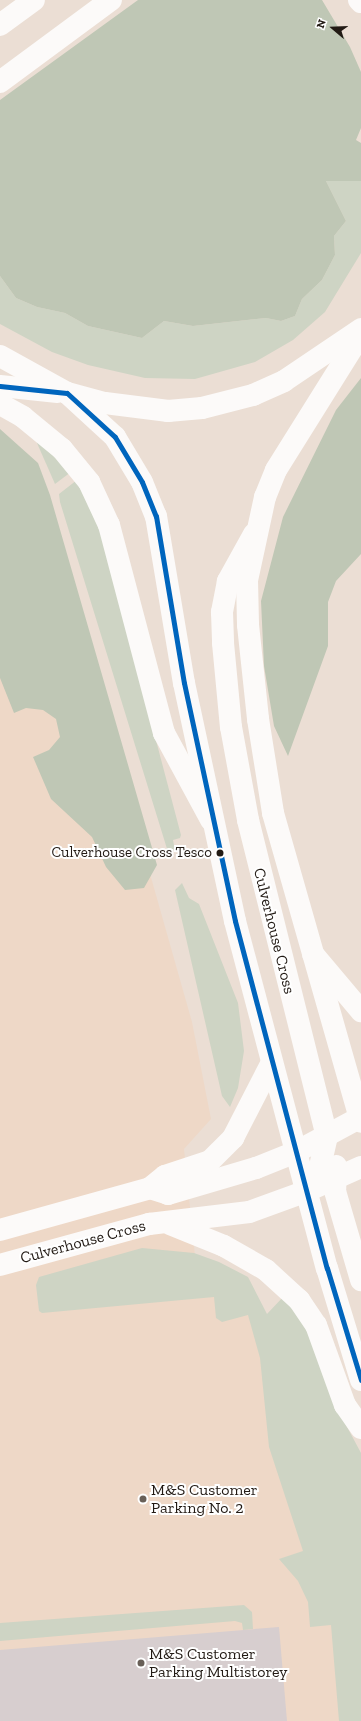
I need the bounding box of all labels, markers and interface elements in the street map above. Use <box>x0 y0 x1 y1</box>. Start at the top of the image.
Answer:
north arrow <box>313 8 353 48</box>
text: N <box>314 18 329 30</box>
place label: Culverhouse Cross Tesco <box>51 844 212 862</box>
marker: Culverhouse Cross Tesco <box>215 848 225 858</box>
street label: Culverhouse Cross <box>249 866 299 996</box>
street label: Culverhouse Cross <box>18 1216 148 1268</box>
place label: M&S Customer Parking No. 2 <box>151 1480 257 1518</box>
marker: M&S Customer Parking No. 2 <box>138 1494 148 1504</box>
place label: M&S Customer Parking Multistorey <box>149 1644 288 1682</box>
marker: M&S Customer Parking Multistorey <box>136 1658 146 1668</box>

